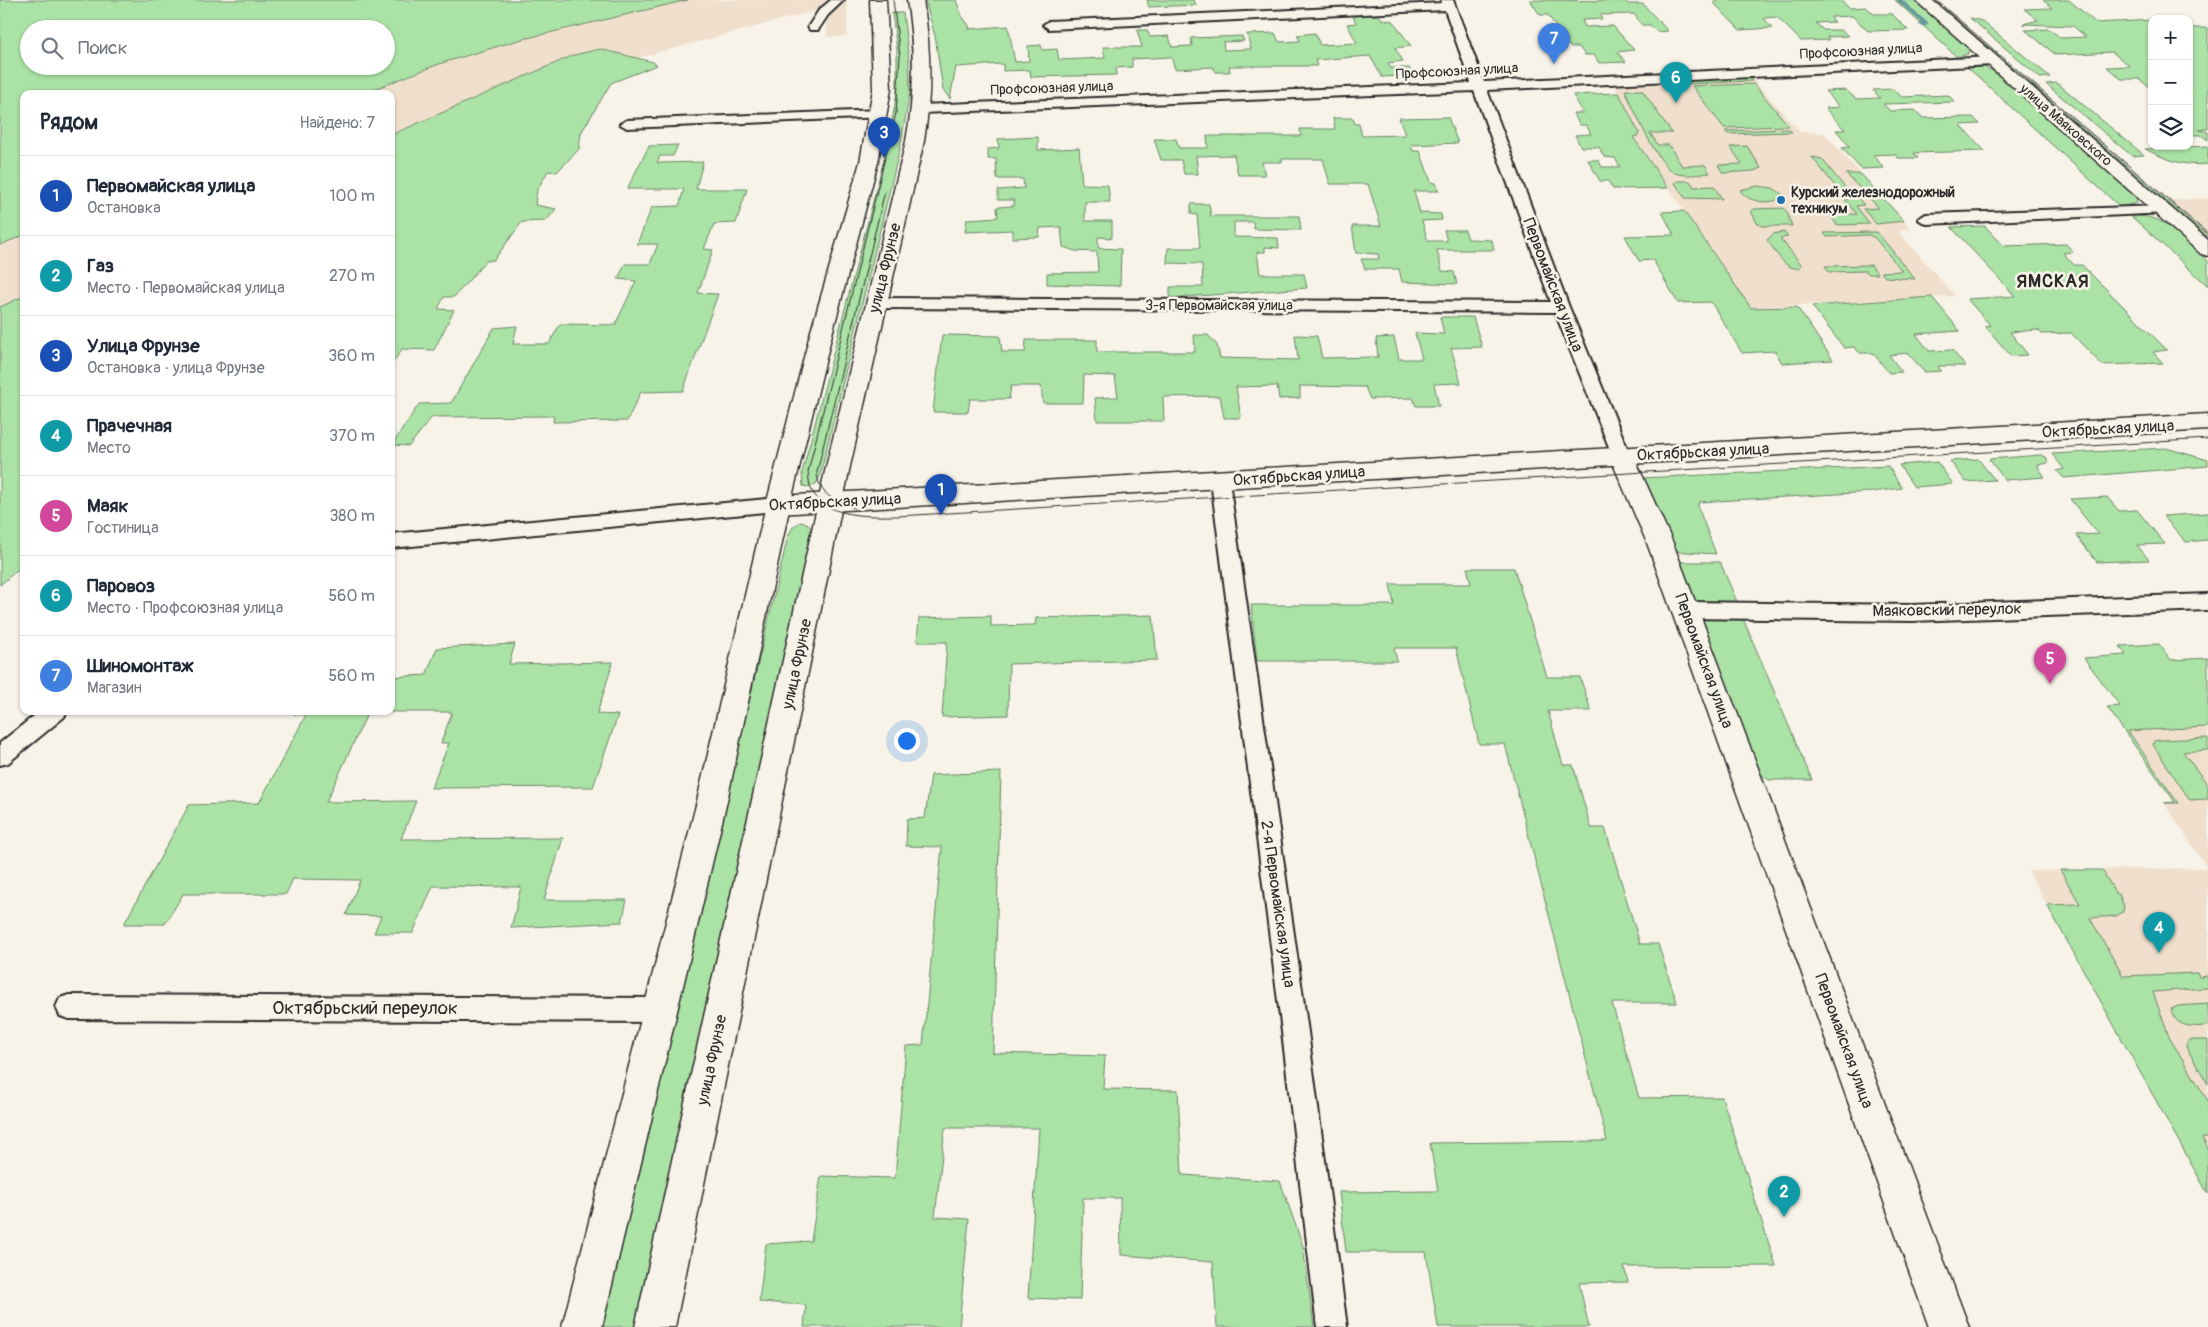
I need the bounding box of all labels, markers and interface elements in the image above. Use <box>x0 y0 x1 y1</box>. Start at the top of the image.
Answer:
map controls <box>2148 15 2193 150</box>
button: + <box>2148 15 2193 60</box>
search box <box>20 20 395 75</box>
pin: 7 <box>1538 23 1570 64</box>
icon: search <box>38 34 66 62</box>
text: Поиск <box>78 36 128 60</box>
street label: Профсоюзная улица <box>1799 39 1923 63</box>
street label: Профсоюзная улица <box>1395 59 1519 83</box>
button: − <box>2148 60 2193 105</box>
pin: 6 <box>1660 62 1692 103</box>
street label: Профсоюзная улица <box>990 77 1114 99</box>
street label: улица Маяковского <box>2016 80 2116 170</box>
button: layers <box>2148 105 2193 150</box>
text: Рядом <box>40 109 98 136</box>
text: Найдено: 7 <box>299 113 375 133</box>
pin: 3 <box>868 117 900 158</box>
text: Первомайская улица <box>87 174 255 198</box>
place label: Курский железнодорожный техникум <box>1791 184 1955 217</box>
text: 1 <box>53 186 59 206</box>
text: 100 m <box>329 186 375 206</box>
marker: Курский железнодорожный техникум <box>1775 194 1787 206</box>
text: Остановка <box>87 198 161 218</box>
street label: Первомайская улица <box>1518 215 1588 355</box>
street label: улица Фрунзе <box>864 221 906 316</box>
text: Газ <box>87 254 114 278</box>
text: 2 <box>52 266 60 286</box>
text: 270 m <box>329 266 375 286</box>
district label: ЯМСКАЯ <box>2017 270 2089 293</box>
text: Место · Первомайская улица <box>87 278 285 298</box>
street label: 3-я Первомайская улица <box>1145 297 1293 314</box>
text: Улица Фрунзе <box>87 334 200 358</box>
text: 3 <box>52 346 60 366</box>
text: 360 m <box>328 346 375 366</box>
text: Остановка · улица Фрунзе <box>87 358 265 378</box>
text: Прачечная <box>87 414 172 438</box>
street label: Октябрьская улица <box>2041 416 2175 442</box>
text: 4 <box>51 426 61 446</box>
text: 370 m <box>329 426 375 446</box>
text: Место <box>87 438 131 458</box>
street label: Октябрьская улица <box>1636 439 1770 465</box>
street label: Октябрьская улица <box>1232 461 1366 491</box>
pin: 1 <box>925 474 957 515</box>
street label: Октябрьская улица <box>768 489 902 515</box>
text: Маяк <box>87 494 128 518</box>
text: 5 <box>52 506 60 526</box>
text: 380 m <box>329 506 375 526</box>
text: Гостиница <box>87 518 159 538</box>
text: Паровоз <box>87 574 155 598</box>
text: 6 <box>51 586 61 606</box>
text: 560 m <box>328 586 375 606</box>
street label: Первомайская улица <box>1670 591 1738 731</box>
text: Место · Профсоюзная улица <box>87 598 283 618</box>
street label: Маяковский переулок <box>1872 599 2022 621</box>
street label: улица Фрунзе <box>777 617 816 712</box>
pin: 5 <box>2034 643 2066 684</box>
text: Шиномонтаж <box>87 654 193 678</box>
text: 7 <box>52 666 60 686</box>
text: 560 m <box>328 666 375 686</box>
text: Магазин <box>87 678 142 698</box>
your location <box>894 728 920 754</box>
street label: 2-я Первомайская улица <box>1256 819 1300 989</box>
pin: 4 <box>2143 912 2175 953</box>
street label: Первомайская улица <box>1810 971 1878 1111</box>
street label: Октябрьский переулок <box>272 996 458 1020</box>
street label: улица Фрунзе <box>692 1013 731 1108</box>
pin: 2 <box>1768 1176 1800 1217</box>

